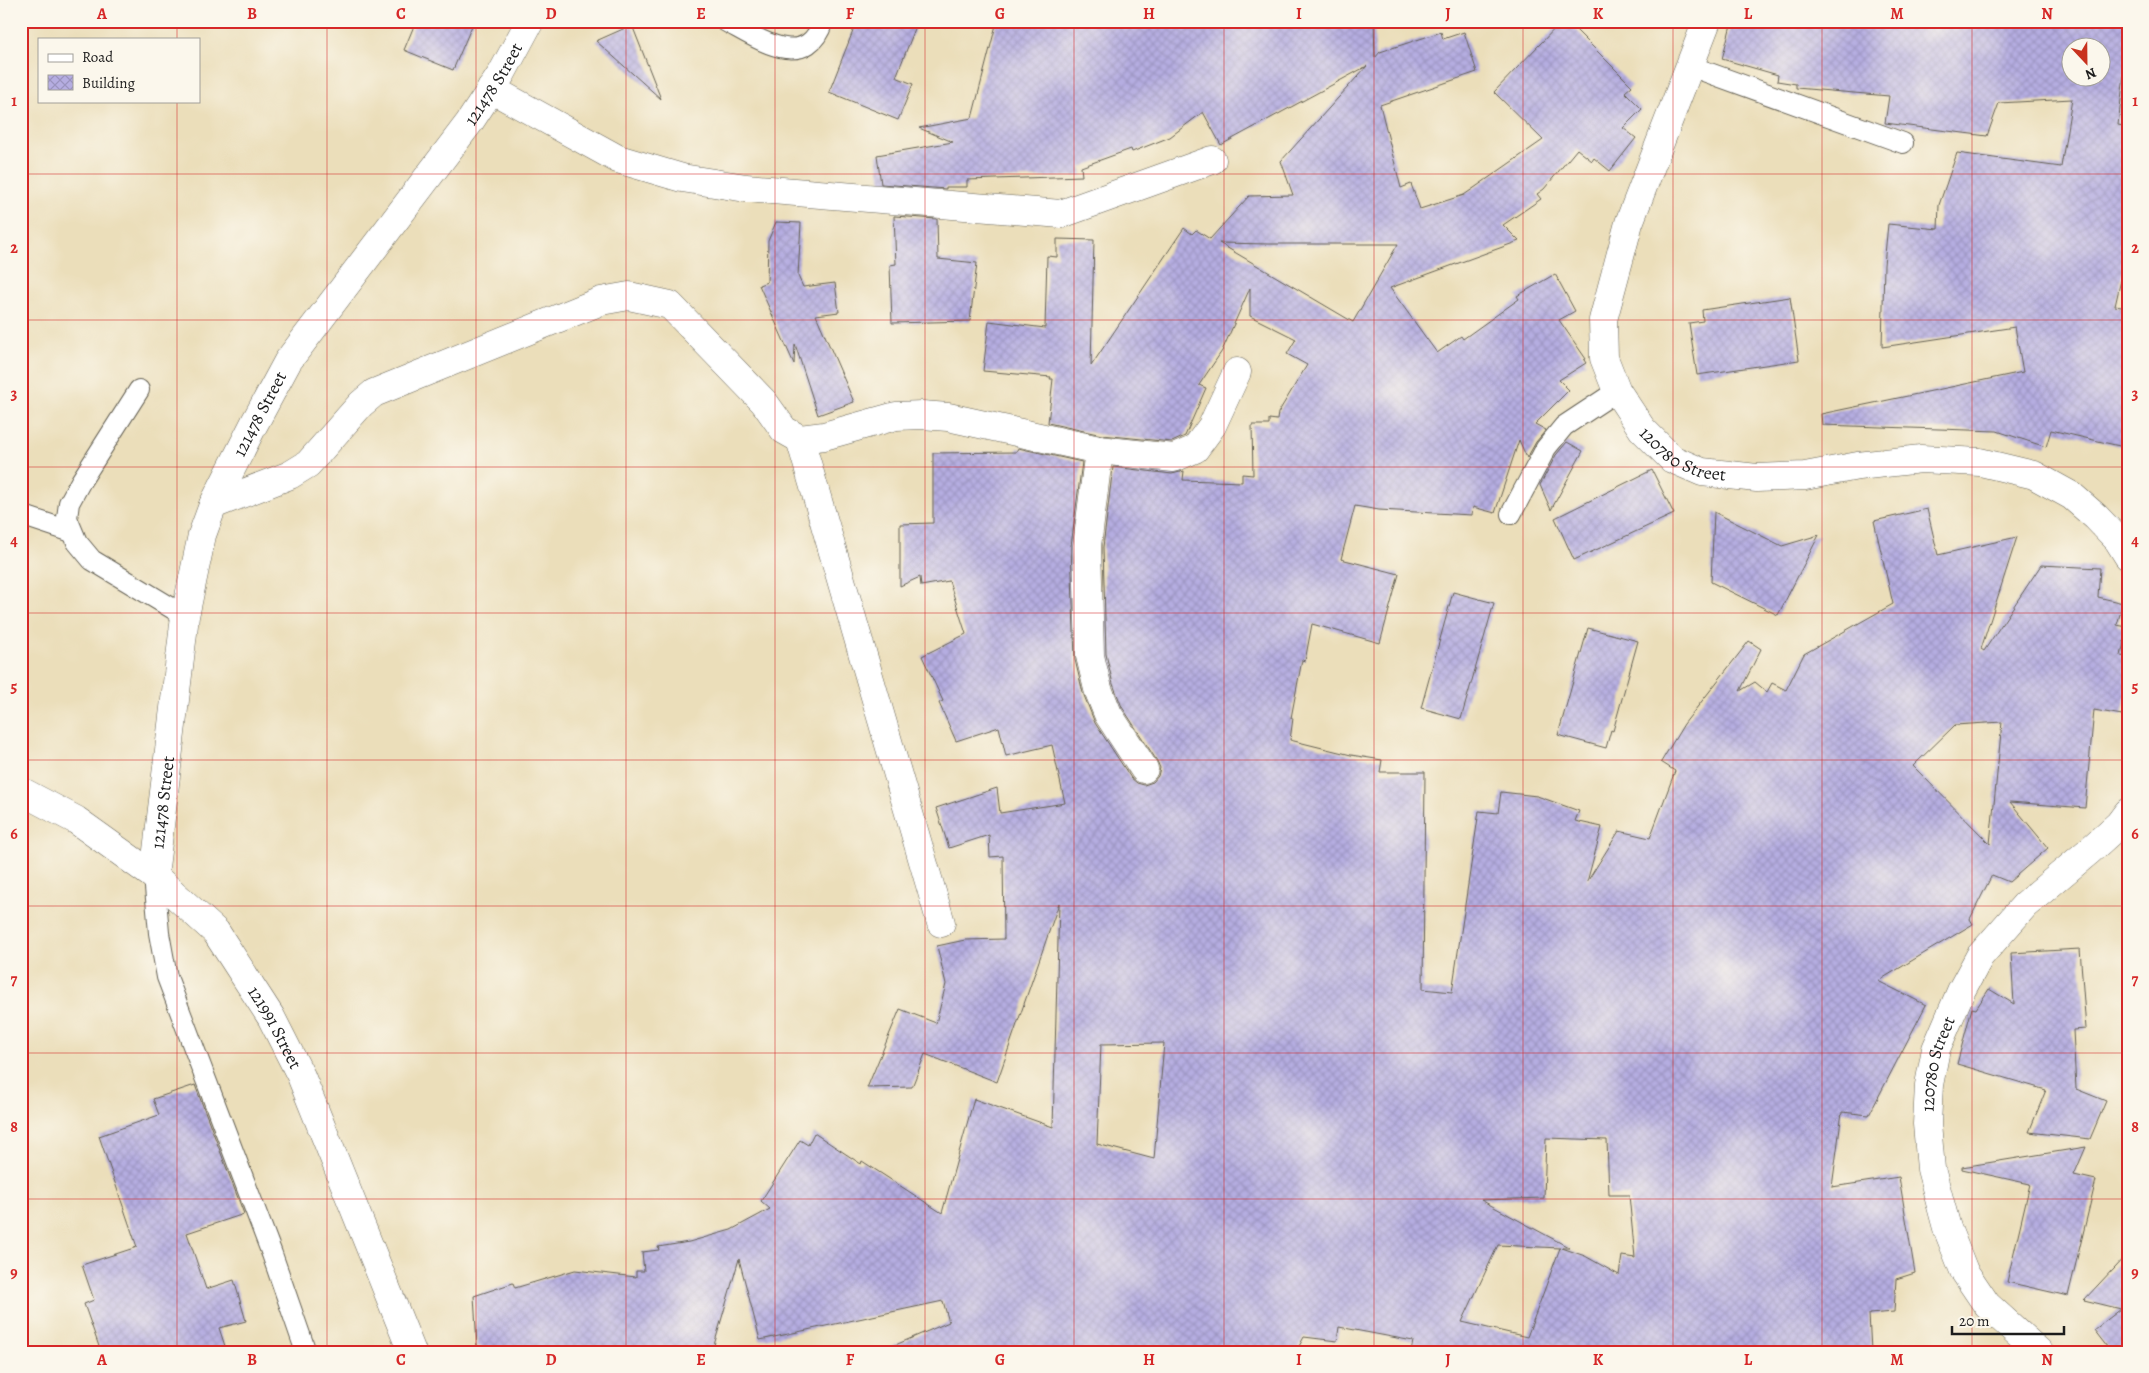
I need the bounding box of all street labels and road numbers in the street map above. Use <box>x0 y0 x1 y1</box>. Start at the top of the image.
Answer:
street label: 121478 Street <box>459 38 528 130</box>
street label: 121478 Street <box>228 367 292 461</box>
street label: 120780 Street <box>1634 421 1727 487</box>
street label: 121478 Street <box>145 755 180 850</box>
street label: 121991 Street <box>242 981 307 1073</box>
street label: 120780 Street <box>1916 1012 1961 1112</box>

